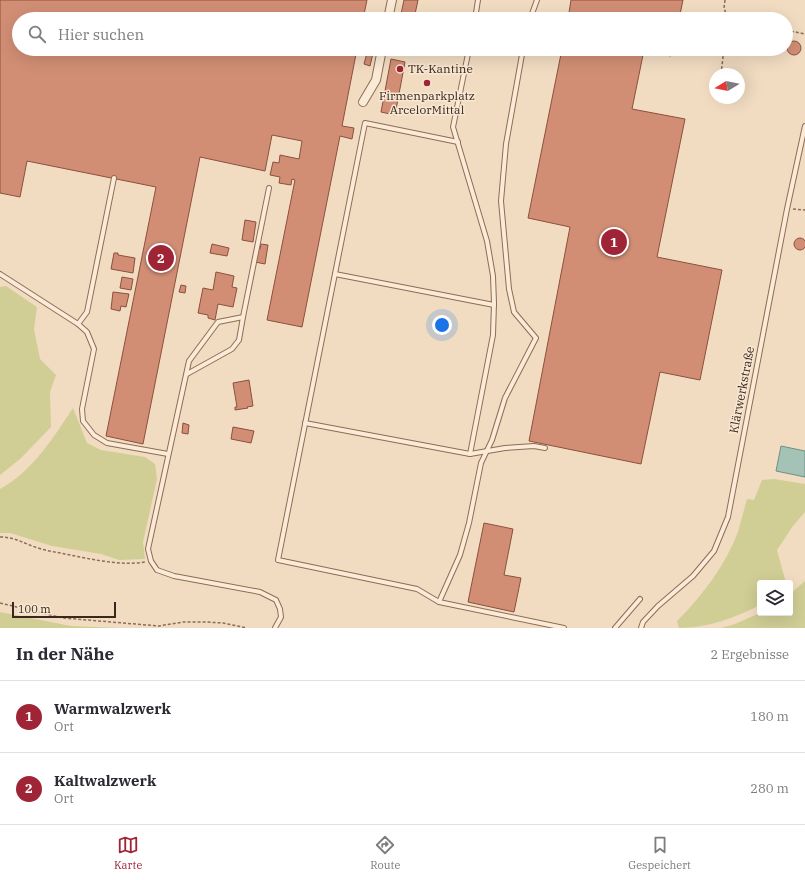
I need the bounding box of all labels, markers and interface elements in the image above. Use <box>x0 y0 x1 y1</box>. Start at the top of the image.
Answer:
search box <box>12 12 793 56</box>
icon: search <box>26 23 48 45</box>
text: Hier suchen <box>58 25 144 44</box>
place label: TK-Kantine <box>408 61 473 76</box>
marker: TK-Kantine <box>395 64 405 74</box>
north arrow <box>709 68 745 104</box>
marker: Firmenparkplatz ArcelorMittal <box>422 78 432 88</box>
place label: Firmenparkplatz ArcelorMittal <box>379 88 475 117</box>
pin: 1 <box>601 227 627 257</box>
pin: 2 <box>148 243 174 273</box>
your location <box>432 315 452 335</box>
street label: Klärwerkstraße <box>726 345 757 435</box>
map controls <box>757 580 793 616</box>
button: layers <box>757 580 793 616</box>
scale bar <box>12 600 116 619</box>
text: 100 m <box>18 602 51 616</box>
text: In der Nähe <box>16 643 114 665</box>
text: 2 Ergebnisse <box>710 646 789 663</box>
text: Warmwalzwerk <box>54 699 171 718</box>
text: 1 <box>25 708 33 725</box>
text: 180 m <box>750 708 789 725</box>
text: Ort <box>54 718 74 735</box>
text: Kaltwalzwerk <box>54 771 156 790</box>
text: 2 <box>25 780 33 797</box>
text: 280 m <box>750 780 789 797</box>
text: Ort <box>54 790 74 807</box>
tab: Karte <box>114 834 142 872</box>
tab: Route <box>370 834 400 872</box>
tab: Gespeichert <box>628 834 691 872</box>

